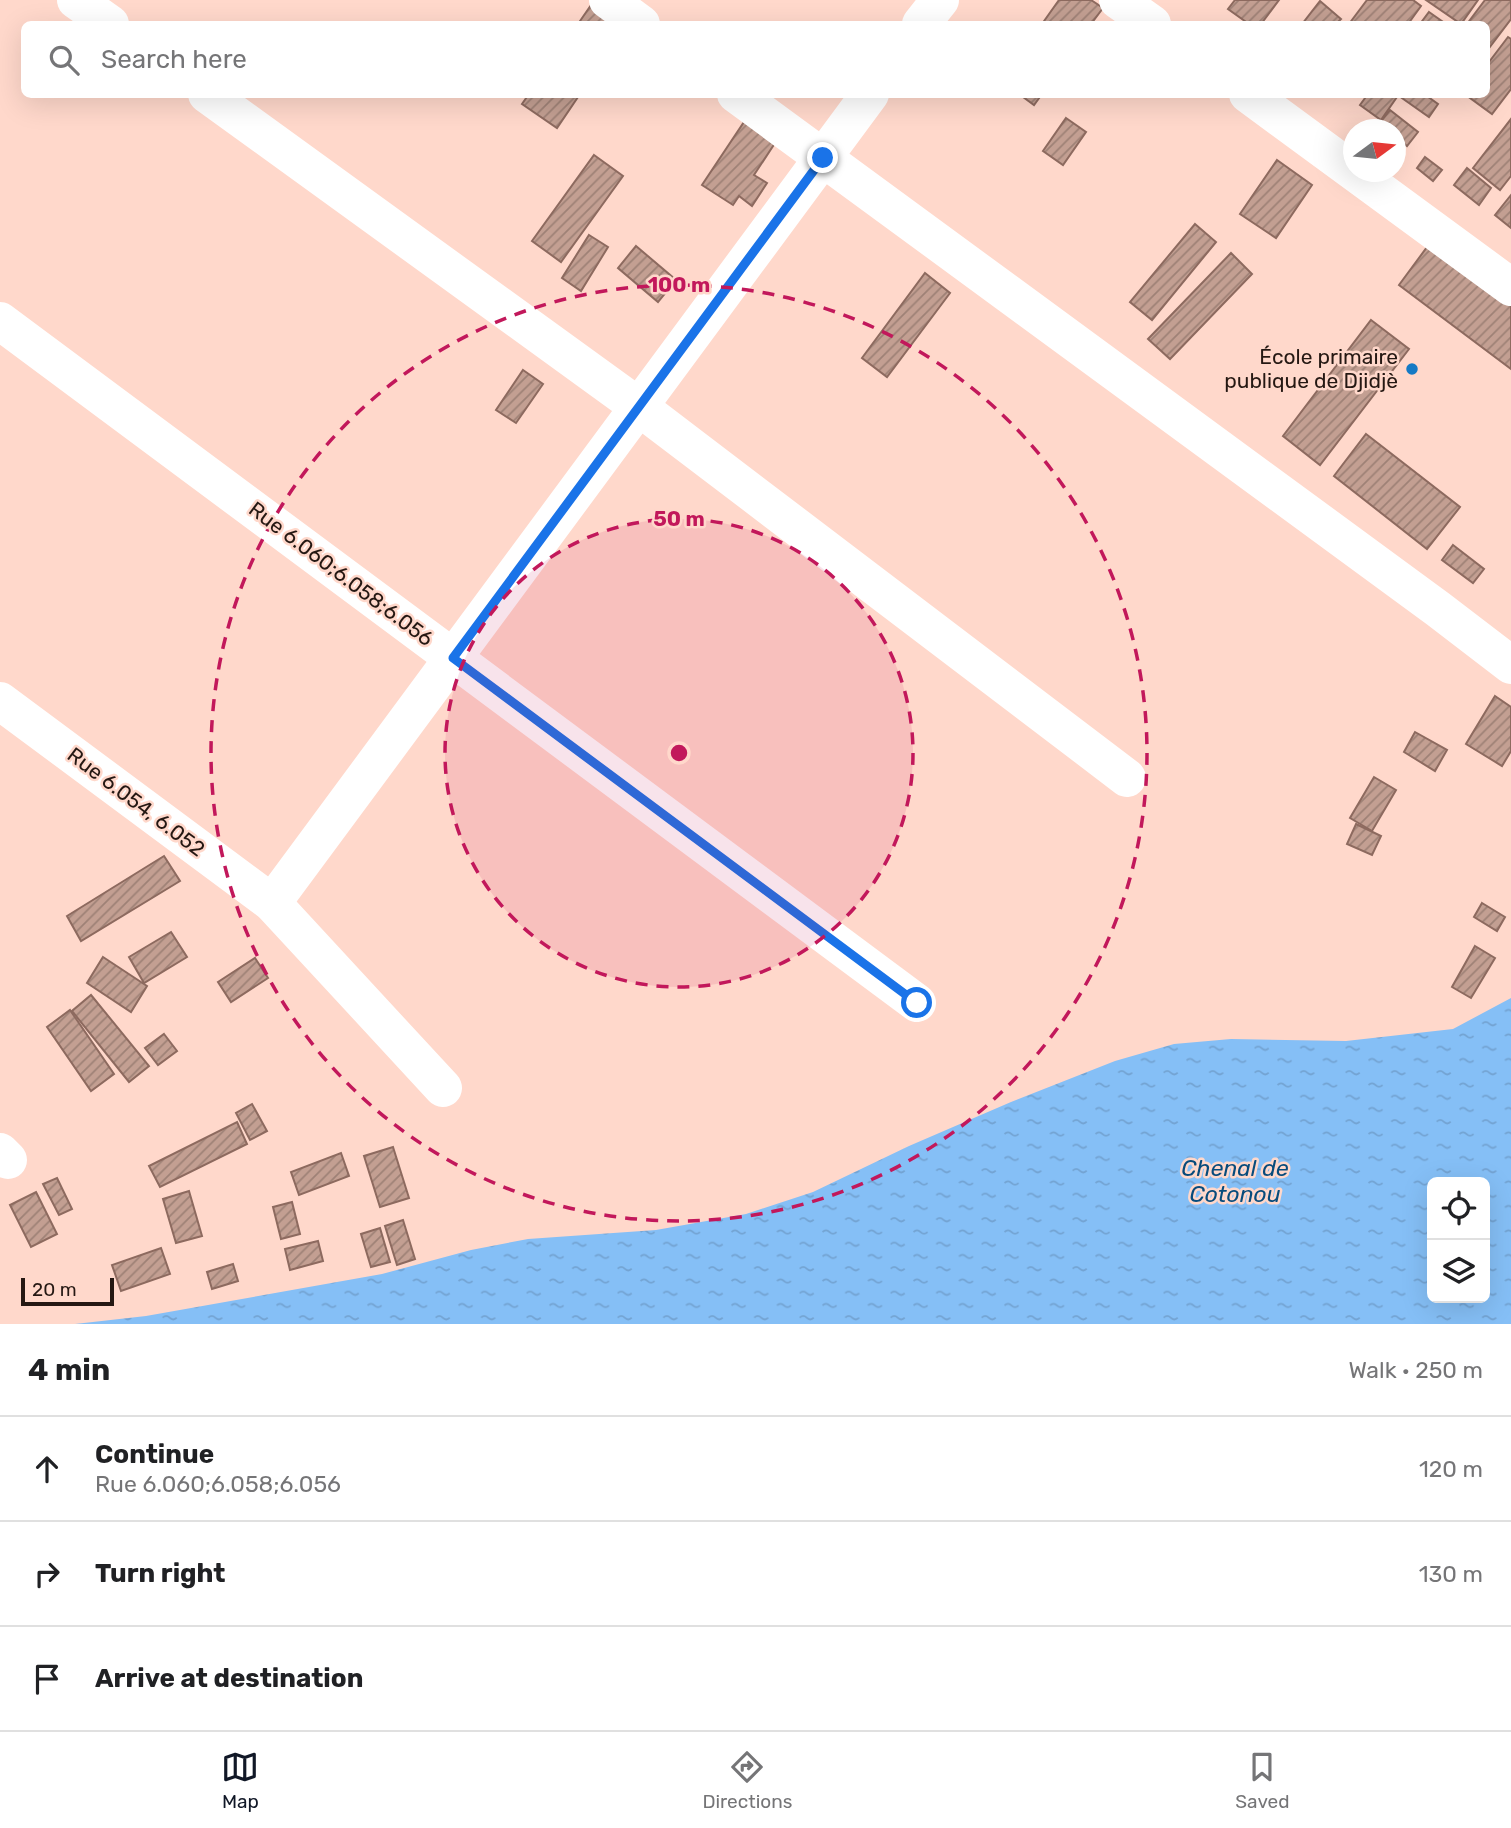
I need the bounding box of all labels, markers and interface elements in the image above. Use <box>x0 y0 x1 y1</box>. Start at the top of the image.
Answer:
search box <box>21 21 1490 98</box>
icon: search <box>45 41 83 79</box>
text: Search here <box>101 44 247 75</box>
north arrow <box>1343 119 1406 182</box>
route end <box>807 142 838 173</box>
text: 100 m <box>648 272 710 297</box>
place label: École primaire publique de Djidjè <box>1224 344 1398 393</box>
marker: École primaire publique de Djidjè <box>1404 361 1420 377</box>
street label: Rue 6.060;6.058;6.056 <box>244 496 438 651</box>
text: 50 m <box>653 506 705 531</box>
centre of rings <box>667 741 691 765</box>
street label: Rue 6.054, 6.052 <box>63 742 210 861</box>
route start <box>901 987 932 1018</box>
water label: Chenal de Cotonou <box>1181 1154 1289 1208</box>
map controls <box>1427 1177 1490 1303</box>
button: locate <box>1427 1177 1490 1240</box>
button: layers <box>1427 1240 1490 1303</box>
scale bar <box>21 1275 114 1307</box>
text: 20 m <box>32 1278 77 1301</box>
text: 4 min <box>28 1352 110 1388</box>
text: Walk · 250 m <box>1348 1356 1483 1384</box>
text: Continue <box>95 1439 214 1470</box>
icon: ahead <box>28 1450 66 1488</box>
text: 120 m <box>1419 1455 1483 1483</box>
text: Rue 6.060;6.058;6.056 <box>95 1470 341 1498</box>
icon: right <box>28 1555 66 1593</box>
text: Turn right <box>95 1558 225 1589</box>
text: 130 m <box>1419 1560 1483 1588</box>
icon: arrive <box>28 1660 66 1698</box>
text: Arrive at destination <box>95 1663 363 1694</box>
tab: Map <box>221 1748 259 1813</box>
tab: Directions <box>702 1748 792 1813</box>
tab: Saved <box>1235 1748 1290 1813</box>

